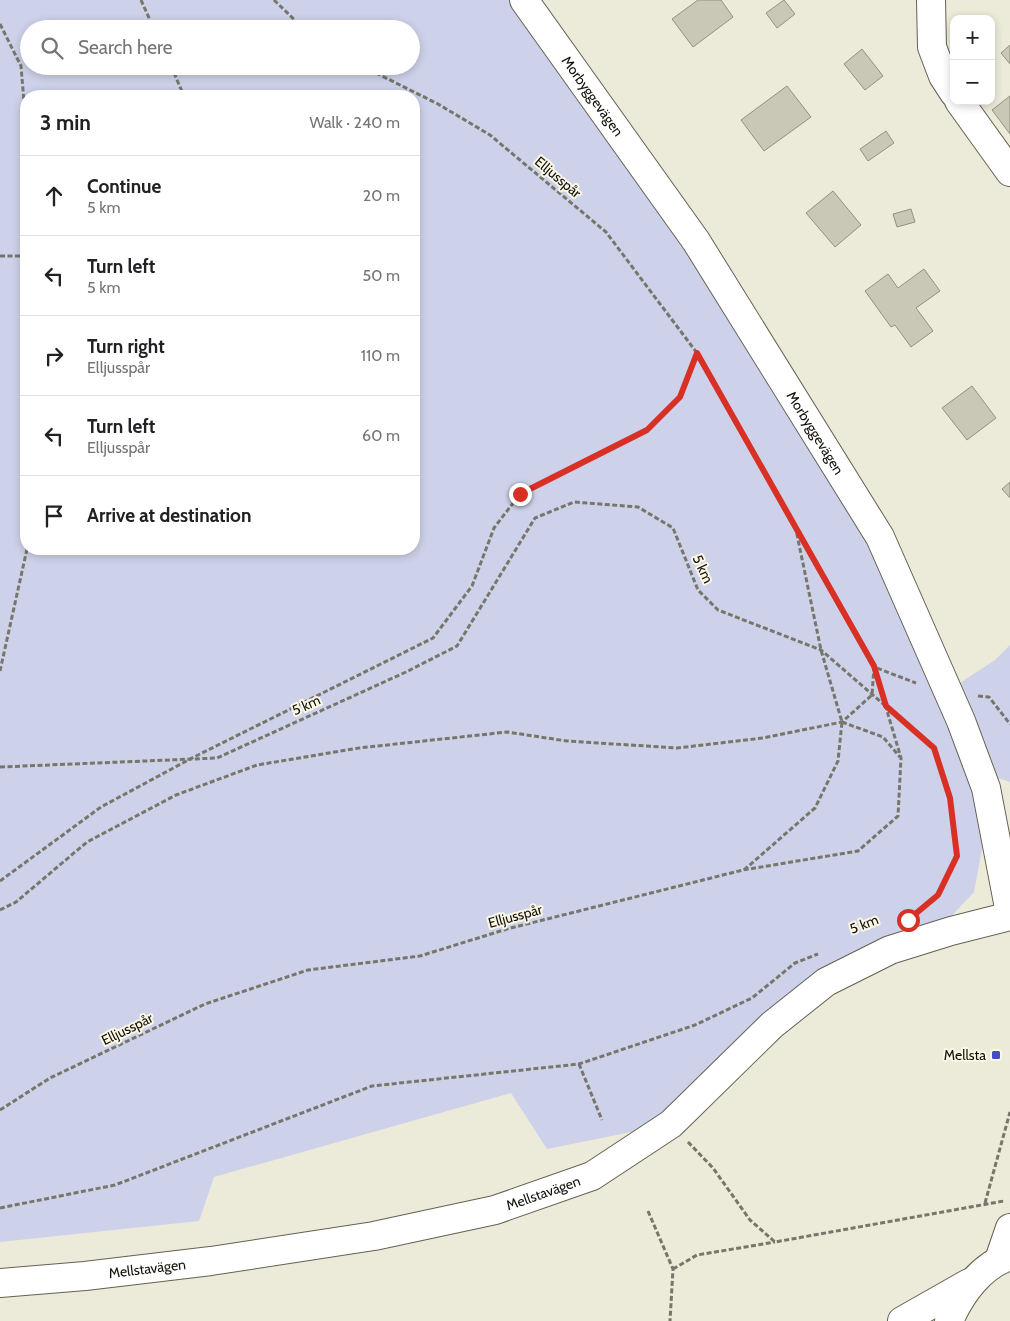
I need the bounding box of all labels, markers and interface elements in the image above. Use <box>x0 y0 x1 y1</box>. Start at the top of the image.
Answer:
map controls <box>950 15 995 105</box>
button: + <box>950 15 995 60</box>
search box <box>20 20 420 75</box>
icon: search <box>38 34 66 62</box>
text: Search here <box>78 36 172 59</box>
street label: Morbyggevägen <box>558 52 627 140</box>
button: − <box>950 60 995 105</box>
text: 3 min <box>40 110 91 135</box>
text: Walk · 240 m <box>309 113 400 132</box>
street label: Elljusspår <box>531 152 585 202</box>
text: Continue <box>87 175 161 198</box>
icon: ahead <box>40 182 68 210</box>
text: 20 m <box>363 186 400 205</box>
text: 5 km <box>87 198 120 217</box>
text: Turn left <box>87 255 155 278</box>
icon: left <box>40 262 68 290</box>
text: 50 m <box>363 266 400 285</box>
text: 5 km <box>87 278 120 297</box>
text: Turn right <box>87 335 165 358</box>
icon: right <box>40 342 68 370</box>
text: 110 m <box>361 346 400 365</box>
text: Elljusspår <box>87 358 150 377</box>
street label: Morbyggevägen <box>783 388 848 478</box>
text: Turn left <box>87 415 155 438</box>
icon: left <box>40 422 68 450</box>
text: 60 m <box>362 426 400 445</box>
text: Elljusspår <box>87 438 150 457</box>
route end <box>509 483 532 506</box>
icon: arrive <box>40 502 68 530</box>
text: Arrive at destination <box>87 504 251 527</box>
street label: 5 km <box>689 552 717 586</box>
street label: 5 km <box>289 691 323 719</box>
street label: Elljusspår <box>486 900 545 932</box>
route start <box>897 909 920 932</box>
street label: 5 km <box>847 910 881 938</box>
street label: Elljusspår <box>98 1009 156 1049</box>
place label: Mellsta <box>944 1046 986 1064</box>
marker: Mellsta <box>990 1049 1002 1061</box>
street label: Mellstavägen <box>504 1172 583 1214</box>
street label: Mellstavägen <box>108 1255 187 1282</box>

